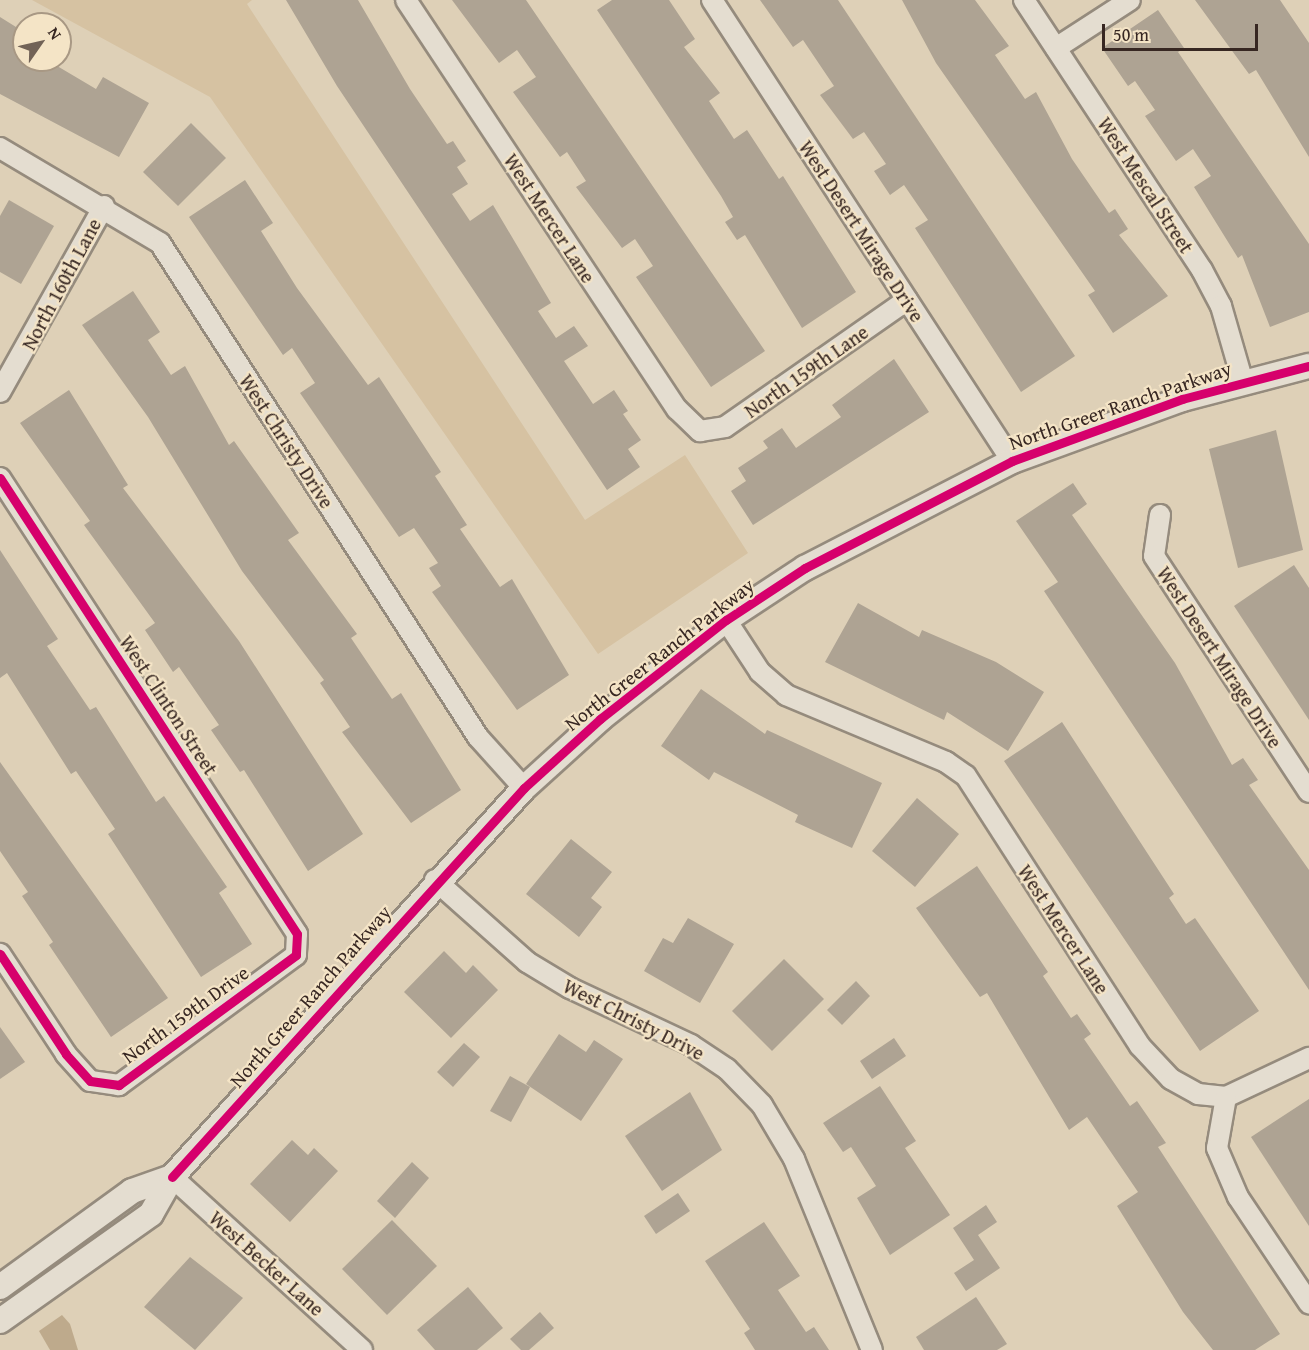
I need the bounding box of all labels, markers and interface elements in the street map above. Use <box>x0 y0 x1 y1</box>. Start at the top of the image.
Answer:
north arrow <box>12 12 72 72</box>
scale bar <box>1105 12 1261 50</box>
text: 50 m <box>1113 21 1149 48</box>
text: N <box>42 22 68 44</box>
street label: West Mescal Street <box>1093 112 1199 258</box>
street label: West Desert Mirage Drive <box>794 136 930 326</box>
street label: West Mercer Lane <box>499 149 601 287</box>
street label: North 160th Lane <box>16 214 106 354</box>
street label: North 159th Lane <box>739 319 873 423</box>
street label: North Greer Ranch Parkway <box>1006 356 1234 454</box>
street label: West Christy Drive <box>235 369 339 513</box>
street label: West Desert Mirage Drive <box>1152 562 1288 752</box>
street label: North Greer Ranch Parkway <box>560 573 758 735</box>
street label: West Clinton Street <box>115 631 223 779</box>
street label: West Mercer Lane <box>1013 860 1115 998</box>
street label: North Greer Ranch Parkway <box>224 900 396 1092</box>
street label: North 159th Drive <box>117 960 253 1068</box>
street label: West Christy Drive <box>559 973 709 1065</box>
street label: West Becker Lane <box>205 1205 329 1321</box>

